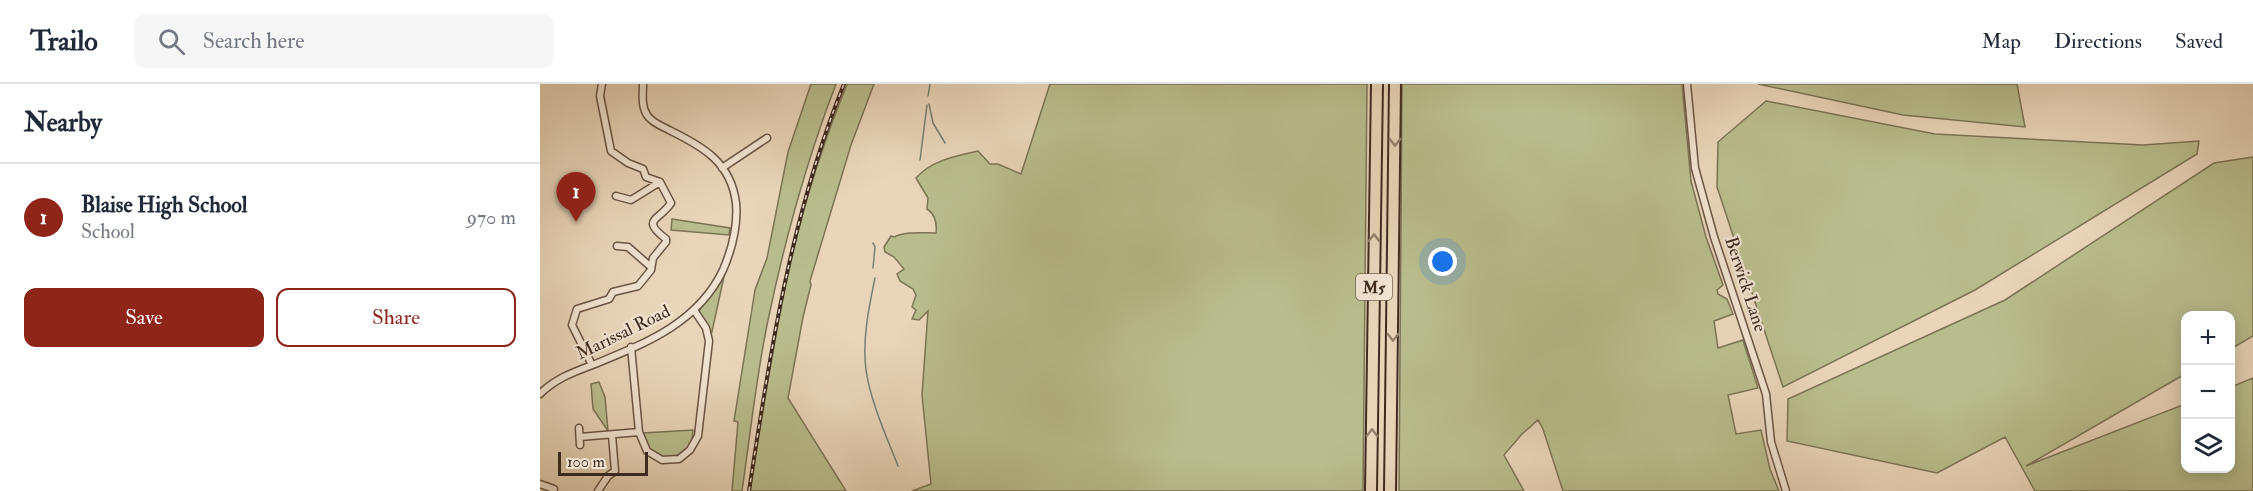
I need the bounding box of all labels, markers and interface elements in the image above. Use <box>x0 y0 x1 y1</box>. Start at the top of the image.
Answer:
search box <box>134 14 554 68</box>
text: Trailo <box>30 24 98 59</box>
icon: search <box>155 25 188 58</box>
text: Search here <box>203 27 304 55</box>
text: Map <box>1981 28 2021 55</box>
text: Directions <box>2054 28 2142 55</box>
text: Saved <box>2175 28 2223 55</box>
text: Nearby <box>24 107 102 139</box>
one-way arrow <box>1389 138 1401 147</box>
pin: 1 <box>556 172 596 222</box>
text: Blaise High School <box>81 191 247 219</box>
text: 1 <box>40 205 47 230</box>
text: 970 m <box>467 205 516 230</box>
text: School <box>81 219 135 244</box>
one-way arrow <box>1368 233 1381 242</box>
street label: Berwick Lane <box>1719 234 1772 335</box>
your location <box>1428 247 1457 276</box>
road number: M5 <box>1356 274 1392 300</box>
button: Save <box>24 288 264 347</box>
button: Share <box>276 288 516 347</box>
street label: Marissal Road <box>572 300 674 365</box>
map controls <box>2181 311 2235 473</box>
button: + <box>2181 311 2235 365</box>
one-way arrow <box>1386 333 1399 342</box>
button: − <box>2181 365 2235 419</box>
button: layers <box>2181 419 2235 473</box>
one-way arrow <box>1366 428 1378 437</box>
scale bar <box>558 449 648 476</box>
text: 100 m <box>567 452 605 472</box>

